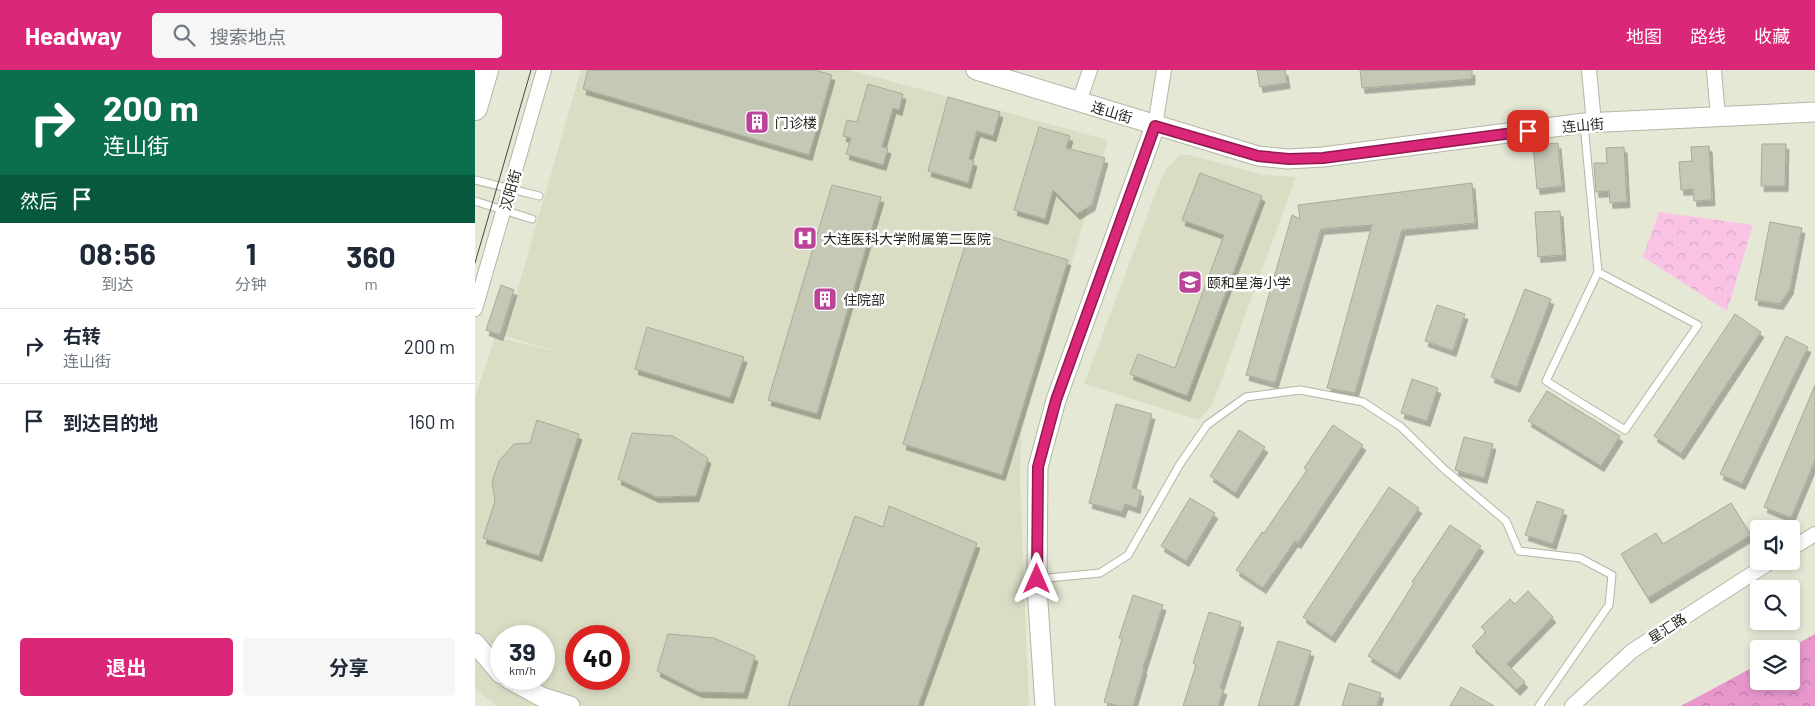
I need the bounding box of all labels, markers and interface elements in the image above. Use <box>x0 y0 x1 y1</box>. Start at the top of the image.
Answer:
search box <box>152 13 502 58</box>
text: Headway <box>25 21 122 50</box>
icon: search <box>170 21 198 49</box>
text: 搜索地点 <box>210 25 286 48</box>
text: 地图 <box>1626 25 1662 47</box>
text: 路线 <box>1690 25 1726 47</box>
text: 收藏 <box>1754 25 1790 47</box>
text: 200 m <box>103 86 199 128</box>
icon: right <box>20 90 85 155</box>
street label: 连山街 <box>1089 98 1135 126</box>
building icon: 门诊楼 <box>744 109 770 135</box>
pin <box>1507 110 1549 152</box>
place label: 门诊楼 <box>775 114 817 131</box>
street label: 连山街 <box>1561 115 1605 135</box>
icon: arrive <box>1514 117 1542 145</box>
text: 连山街 <box>103 132 169 158</box>
street label: 汉阳街 <box>496 167 524 213</box>
icon: arrive <box>68 185 96 213</box>
text: 然后 <box>20 189 58 212</box>
hospital icon: 大连医科大学附属第二医院 <box>792 225 818 251</box>
place label: 大连医科大学附属第二医院 <box>823 230 991 247</box>
text: 08:56 <box>79 235 156 271</box>
text: 1 <box>246 235 256 271</box>
text: 360 <box>346 238 396 274</box>
school or university icon: 颐和星海小学 <box>1177 269 1203 295</box>
text: 到达 <box>102 274 134 293</box>
text: 分钟 <box>235 274 267 293</box>
text: m <box>364 274 378 293</box>
place label: 颐和星海小学 <box>1207 274 1291 291</box>
building icon: 住院部 <box>812 286 838 312</box>
place label: 住院部 <box>843 291 885 308</box>
text: 右转 <box>63 324 101 347</box>
icon: right <box>20 332 48 360</box>
text: 200 m <box>404 335 455 358</box>
text: 连山街 <box>63 351 111 370</box>
icon: arrive <box>20 407 48 435</box>
text: 160 m <box>408 410 455 433</box>
text: 到达目的地 <box>63 411 158 434</box>
map controls <box>1750 520 1800 690</box>
button: sound <box>1750 520 1800 570</box>
position arrow <box>1010 552 1062 604</box>
button: search <box>1750 580 1800 630</box>
street label: 星汇路 <box>1645 609 1689 647</box>
speed limit sign: 40 <box>565 625 630 690</box>
text: 39 <box>509 636 536 666</box>
button: 退出 <box>20 638 233 696</box>
button: 分享 <box>243 638 455 696</box>
button: layers <box>1750 640 1800 690</box>
text: km/h <box>509 663 536 677</box>

